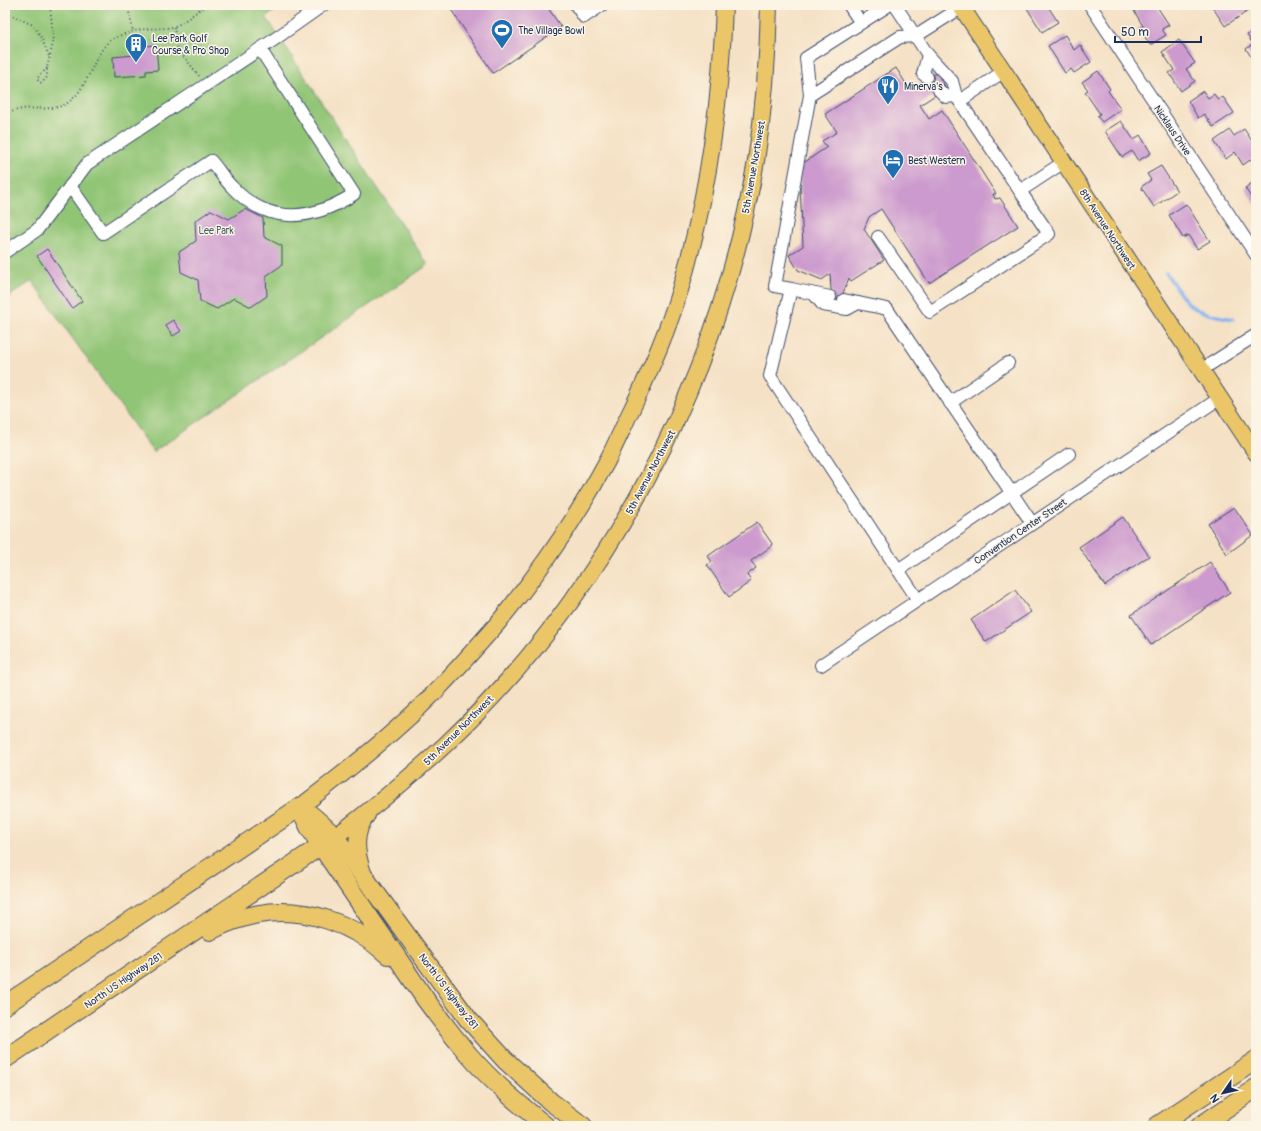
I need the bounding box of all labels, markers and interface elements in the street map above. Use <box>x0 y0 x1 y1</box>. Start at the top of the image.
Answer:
sports icon: The Village Bowl <box>489 17 515 50</box>
scale bar <box>1115 18 1201 44</box>
place label: The Village Bowl <box>518 25 585 37</box>
text: 50 m <box>1121 25 1149 40</box>
building icon: Lee Park Golf Course & Pro Shop <box>123 31 149 64</box>
place label: Lee Park Golf Course & Pro Shop <box>152 33 229 57</box>
restaurant icon: Minerva's <box>875 73 901 106</box>
place label: Minerva's <box>904 81 943 93</box>
street label: Nicklaus Drive <box>1151 103 1193 158</box>
street label: 5th Avenue Northwest <box>740 119 768 214</box>
hotel icon: Best Western <box>880 147 906 180</box>
place label: Best Western <box>908 155 966 167</box>
street label: 8th Avenue Northwest <box>1077 187 1138 273</box>
park label: Lee Park <box>198 225 234 237</box>
street label: 5th Avenue Northwest <box>624 427 679 517</box>
street label: Convention Center Street <box>972 496 1070 567</box>
street label: 5th Avenue Northwest <box>421 693 497 768</box>
street label: North US Highway 281 <box>82 950 165 1011</box>
street label: North US Highway 281 <box>416 951 481 1032</box>
north arrow <box>1203 1073 1243 1113</box>
text: N <box>1207 1091 1223 1105</box>

